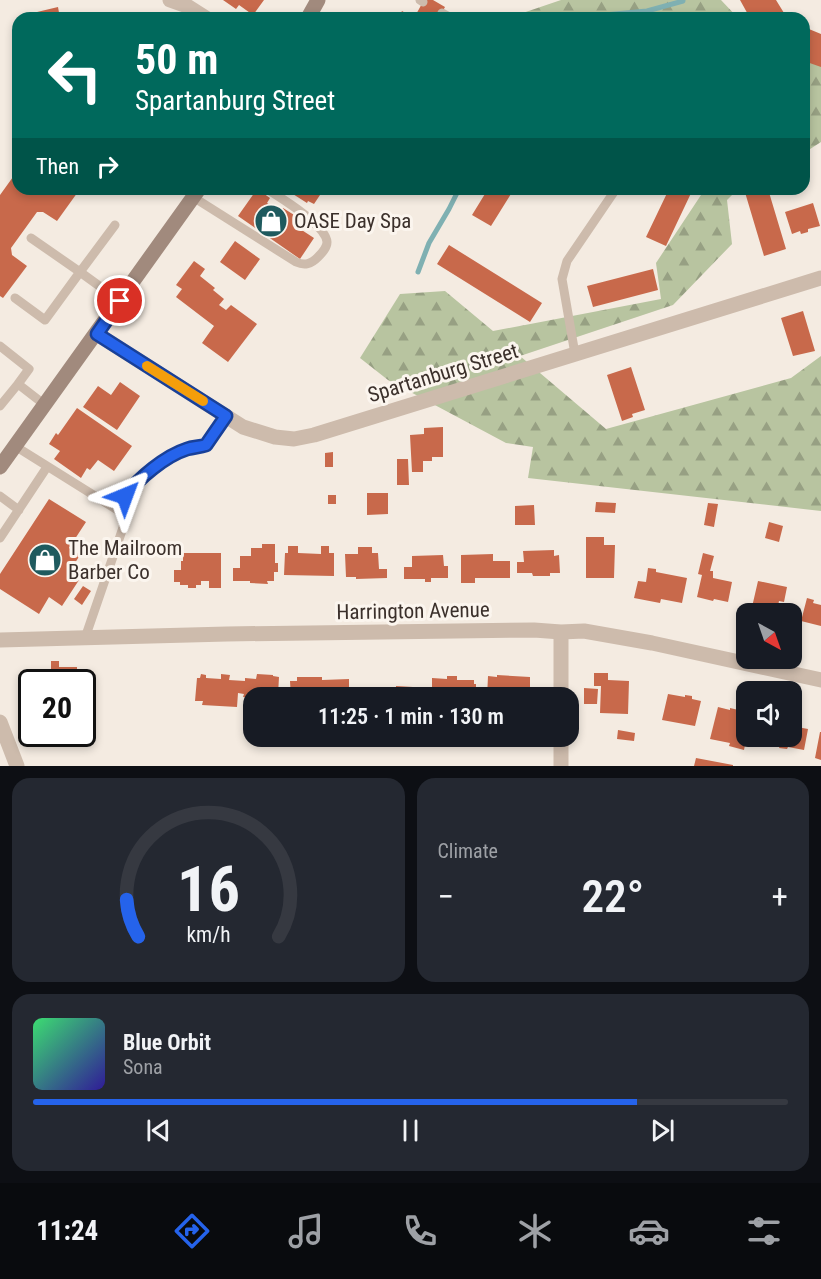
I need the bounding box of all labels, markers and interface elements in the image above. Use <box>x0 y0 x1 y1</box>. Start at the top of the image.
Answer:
text: 50 m <box>135 35 218 84</box>
icon: left <box>36 36 114 114</box>
text: Spartanburg Street <box>135 85 335 117</box>
icon: right <box>91 150 124 183</box>
text: Then <box>36 154 79 179</box>
shop icon: OASE Day Spa <box>253 203 289 239</box>
place label: OASE Day Spa <box>294 209 411 233</box>
pin <box>94 275 145 326</box>
icon: arrive <box>103 284 136 317</box>
street label: Spartanburg Street <box>365 339 521 407</box>
position arrow <box>93 464 157 528</box>
place label: The Mailroom Barber Co <box>68 536 182 584</box>
shop icon: The Mailroom Barber Co <box>27 542 63 578</box>
street label: Harrington Avenue <box>336 598 490 624</box>
north arrow <box>736 603 802 669</box>
map controls <box>736 603 802 747</box>
speed limit sign: 20 <box>18 669 96 747</box>
button: sound <box>736 681 802 747</box>
text: 11:25 · 1 min · 130 m <box>318 704 504 729</box>
text: Climate <box>438 839 498 863</box>
text: 16 <box>177 853 240 926</box>
text: 22° <box>581 870 644 923</box>
text: − <box>438 877 454 916</box>
text: + <box>772 877 788 916</box>
text: km/h <box>186 922 230 947</box>
text: Blue Orbit <box>123 1030 211 1055</box>
text: Sona <box>123 1055 163 1079</box>
icon: previous <box>142 1114 175 1147</box>
icon: pause <box>394 1114 427 1147</box>
icon: next <box>646 1114 679 1147</box>
icon: directions <box>171 1210 213 1252</box>
icon: music <box>285 1210 327 1252</box>
icon: phone <box>399 1210 441 1252</box>
icon: climate <box>514 1210 556 1252</box>
icon: car <box>628 1210 670 1252</box>
icon: filters <box>743 1210 785 1252</box>
text: 11:24 <box>36 1215 98 1247</box>

